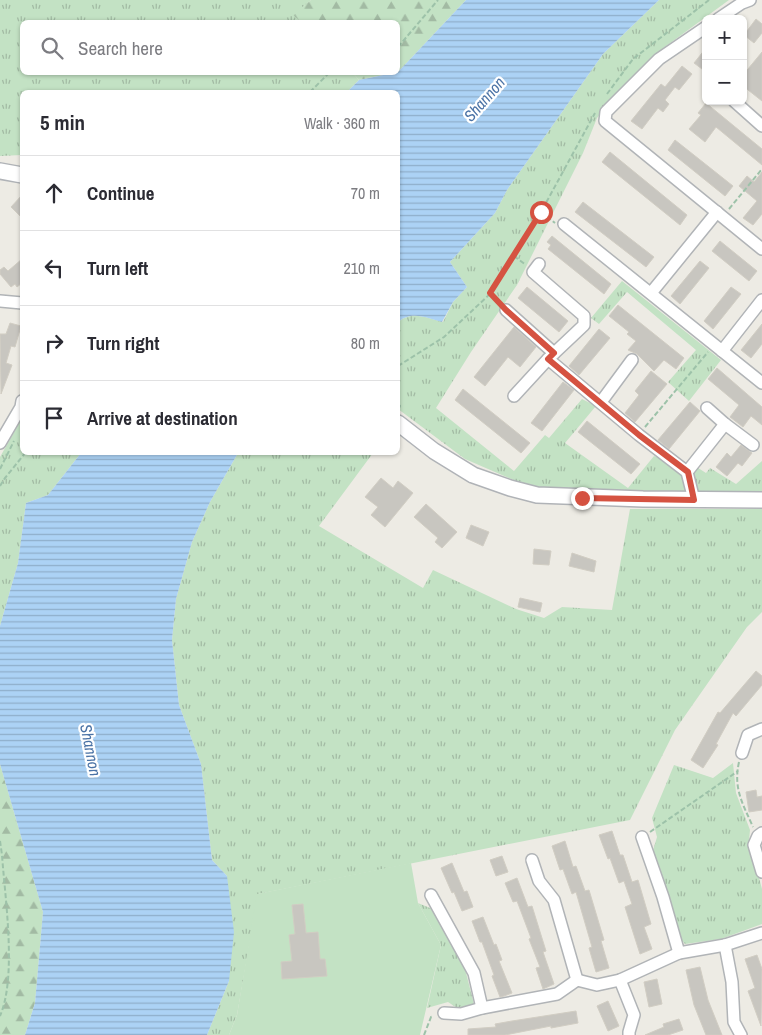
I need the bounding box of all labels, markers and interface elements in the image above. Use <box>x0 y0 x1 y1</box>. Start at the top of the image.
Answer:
map controls <box>702 15 747 105</box>
button: + <box>702 15 747 60</box>
search box <box>20 20 400 75</box>
icon: search <box>38 34 66 62</box>
text: Search here <box>78 35 163 61</box>
button: − <box>702 60 747 105</box>
water label: Shannon <box>458 72 510 126</box>
text: 5 min <box>40 108 85 137</box>
text: Walk · 360 m <box>304 112 380 134</box>
icon: ahead <box>40 179 68 207</box>
text: Continue <box>87 180 155 206</box>
text: 70 m <box>351 182 380 204</box>
route start <box>530 201 553 224</box>
icon: left <box>40 254 68 282</box>
text: Turn left <box>87 255 148 281</box>
text: 210 m <box>344 257 380 279</box>
icon: right <box>40 329 68 357</box>
text: Turn right <box>87 330 159 356</box>
text: 80 m <box>351 332 380 354</box>
icon: arrive <box>40 404 68 432</box>
text: Arrive at destination <box>87 405 238 431</box>
route end <box>571 487 594 510</box>
water label: Shannon <box>75 722 107 778</box>

